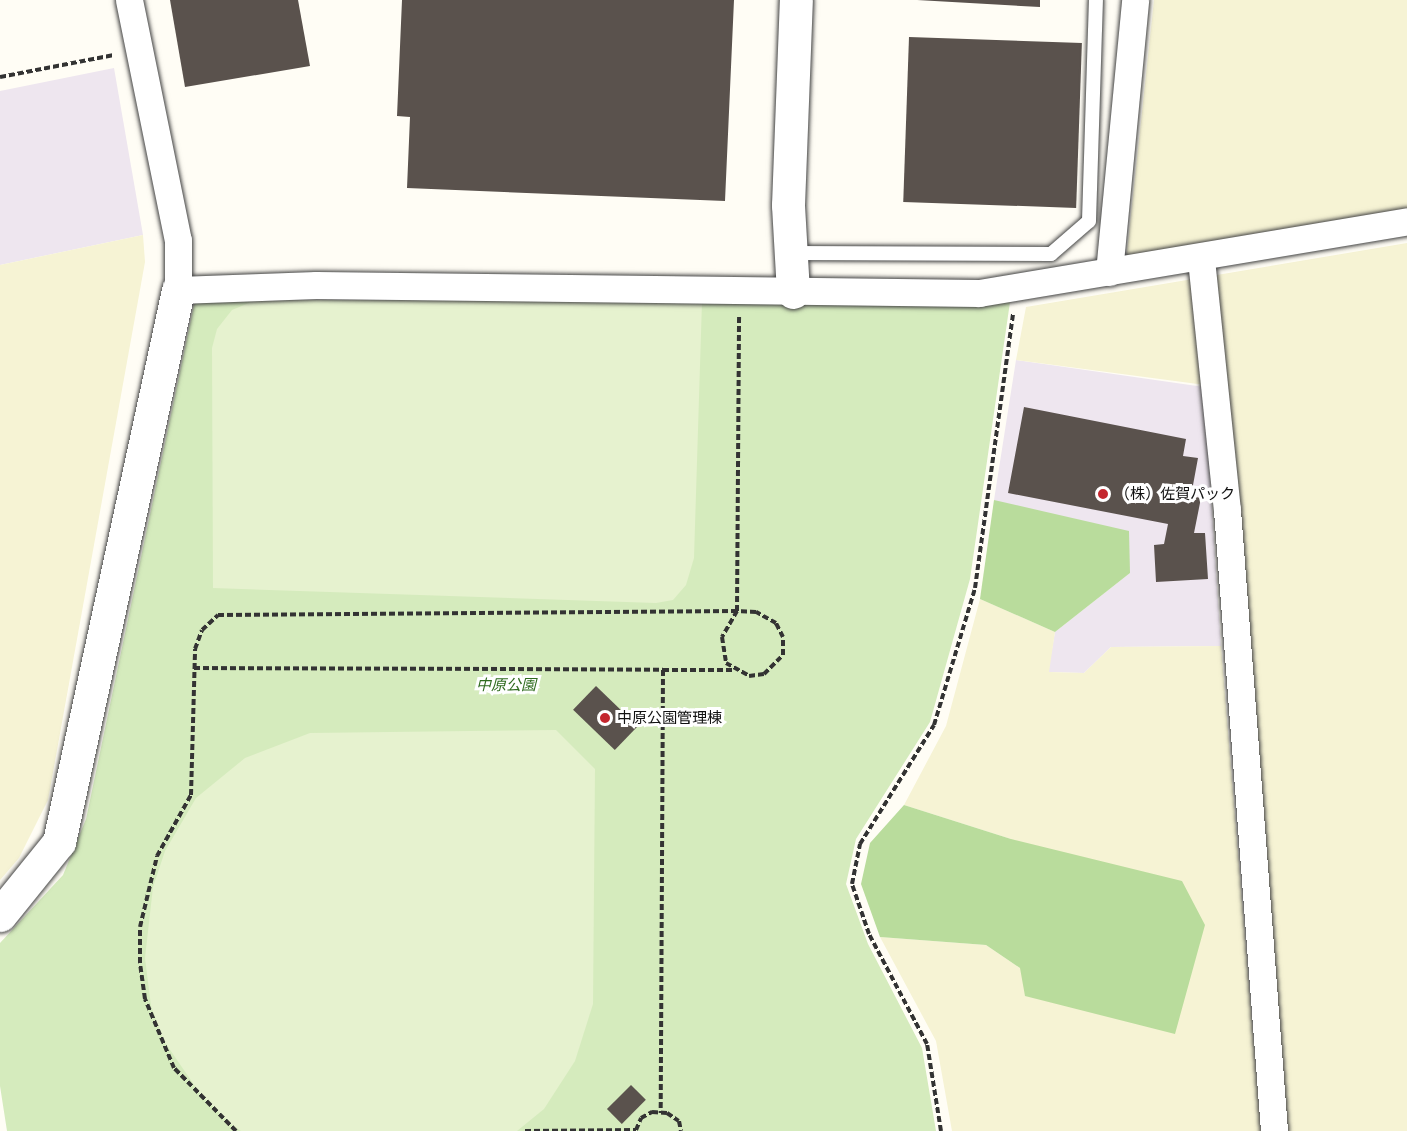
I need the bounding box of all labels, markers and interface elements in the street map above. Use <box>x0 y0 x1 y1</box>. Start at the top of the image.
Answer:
place label: （株）佐賀パック <box>1115 485 1235 503</box>
marker: （株）佐賀パック <box>1096 487 1110 501</box>
park label: 中原公園 <box>476 676 536 694</box>
place label: 中原公園管理棟 <box>617 709 722 727</box>
marker: 中原公園管理棟 <box>598 711 612 725</box>

